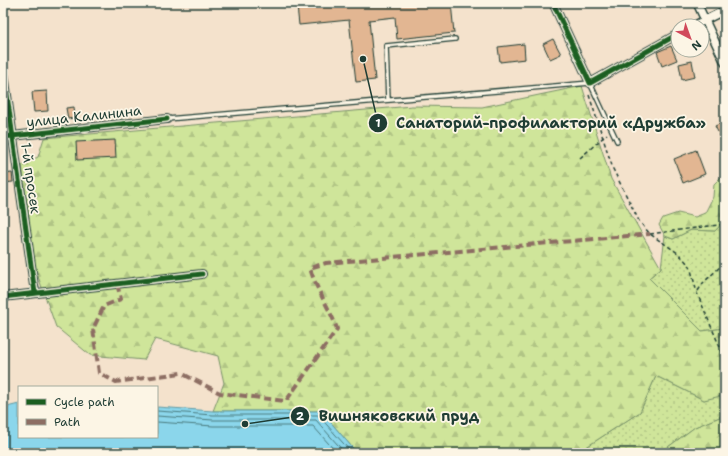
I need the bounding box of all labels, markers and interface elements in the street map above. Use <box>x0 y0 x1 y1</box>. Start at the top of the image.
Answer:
north arrow <box>670 18 710 58</box>
text: N <box>688 37 704 54</box>
street label: улица Калинина <box>26 101 143 131</box>
callout: Санаторий-профилакторий «Дружба» <box>368 109 714 136</box>
text: Санаторий-профилакторий «Дружба» <box>396 113 706 133</box>
text: 1 <box>375 115 381 131</box>
street label: 1-й просек <box>17 141 45 215</box>
legend <box>18 386 158 438</box>
text: Cycle path <box>54 394 115 410</box>
callout: Вишняковский пруд <box>290 403 487 430</box>
text: Вишняковский пруд <box>319 406 480 426</box>
text: 2 <box>296 408 305 424</box>
text: Path <box>54 414 80 430</box>

